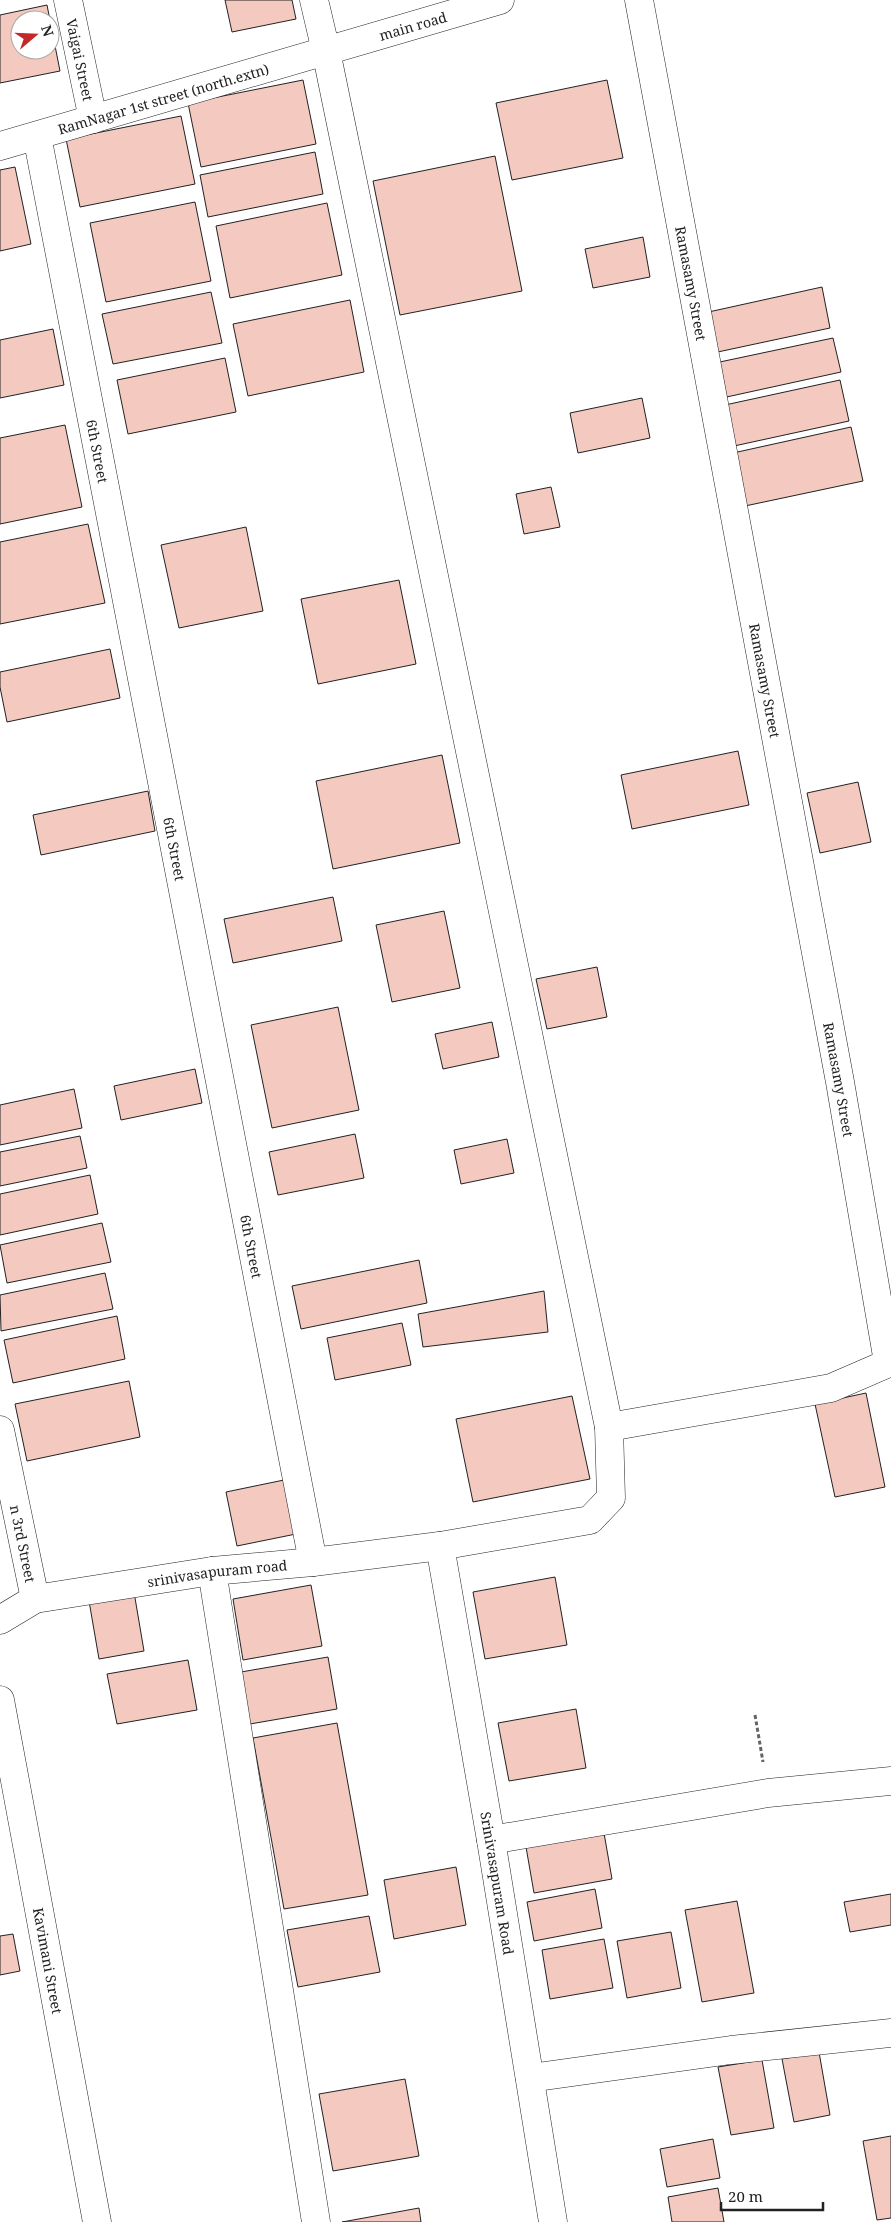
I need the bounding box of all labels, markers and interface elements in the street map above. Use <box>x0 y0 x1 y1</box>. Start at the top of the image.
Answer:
street label: main road <box>377 7 449 44</box>
north arrow <box>10 10 60 60</box>
street label: Vaigai Street <box>63 17 98 103</box>
text: N <box>37 22 59 39</box>
street label: RamNagar 1st street (north.extn) <box>55 58 271 138</box>
street label: Ramasamy Street <box>672 224 712 342</box>
street label: 6th Street <box>83 418 113 485</box>
street label: Ramasamy Street <box>745 622 785 739</box>
street label: 6th Street <box>160 815 190 882</box>
street label: Ramasamy Street <box>820 1021 859 1138</box>
street label: 6th Street <box>236 1213 267 1280</box>
street label: n 3rd Street <box>6 1503 41 1584</box>
street label: srinivasapuram road <box>146 1555 288 1591</box>
street label: Srinivasapuram Road <box>477 1810 519 1956</box>
street label: Kavimani Street <box>29 1906 68 2015</box>
scale bar <box>721 2180 824 2212</box>
text: 20 m <box>728 2186 763 2206</box>

